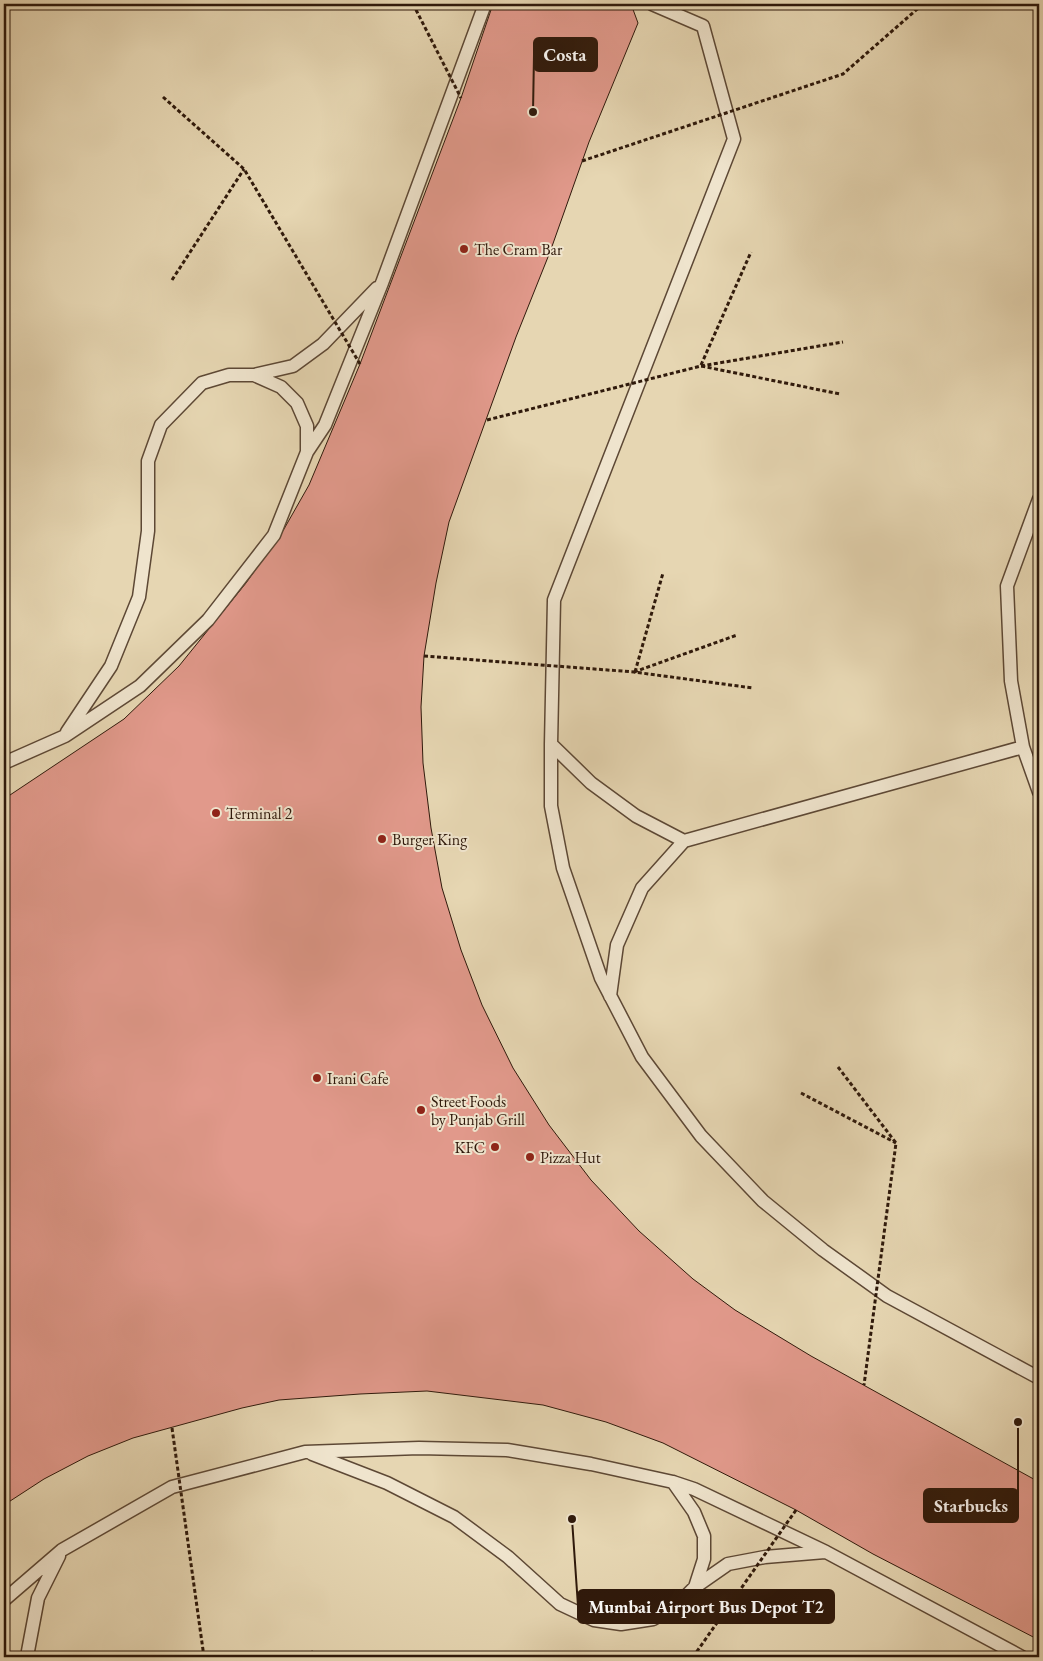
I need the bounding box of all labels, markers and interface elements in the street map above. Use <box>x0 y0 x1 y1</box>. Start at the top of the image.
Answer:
callout: Costa <box>534 38 597 71</box>
text: Costa <box>544 43 587 66</box>
place label: The Cram Bar <box>474 239 563 260</box>
marker: The Cram Bar <box>458 243 470 255</box>
place label: Terminal 2 <box>226 803 293 824</box>
marker: Terminal 2 <box>210 807 222 819</box>
place label: Burger King <box>392 829 468 850</box>
marker: Burger King <box>376 833 388 845</box>
place label: Irani Cafe <box>327 1068 388 1089</box>
marker: Irani Cafe <box>311 1072 323 1084</box>
place label: Street Foods by Punjab Grill <box>431 1091 525 1130</box>
marker: Street Foods by Punjab Grill <box>415 1104 427 1116</box>
place label: KFC <box>455 1137 485 1158</box>
marker: KFC <box>489 1141 501 1153</box>
place label: Pizza Hut <box>540 1147 601 1168</box>
marker: Pizza Hut <box>524 1151 536 1163</box>
callout: Starbucks <box>924 1489 1018 1522</box>
text: Starbucks <box>934 1494 1008 1517</box>
callout: Mumbai Airport Bus Depot T2 <box>578 1590 834 1623</box>
text: Mumbai Airport Bus Depot T2 <box>588 1595 824 1618</box>

